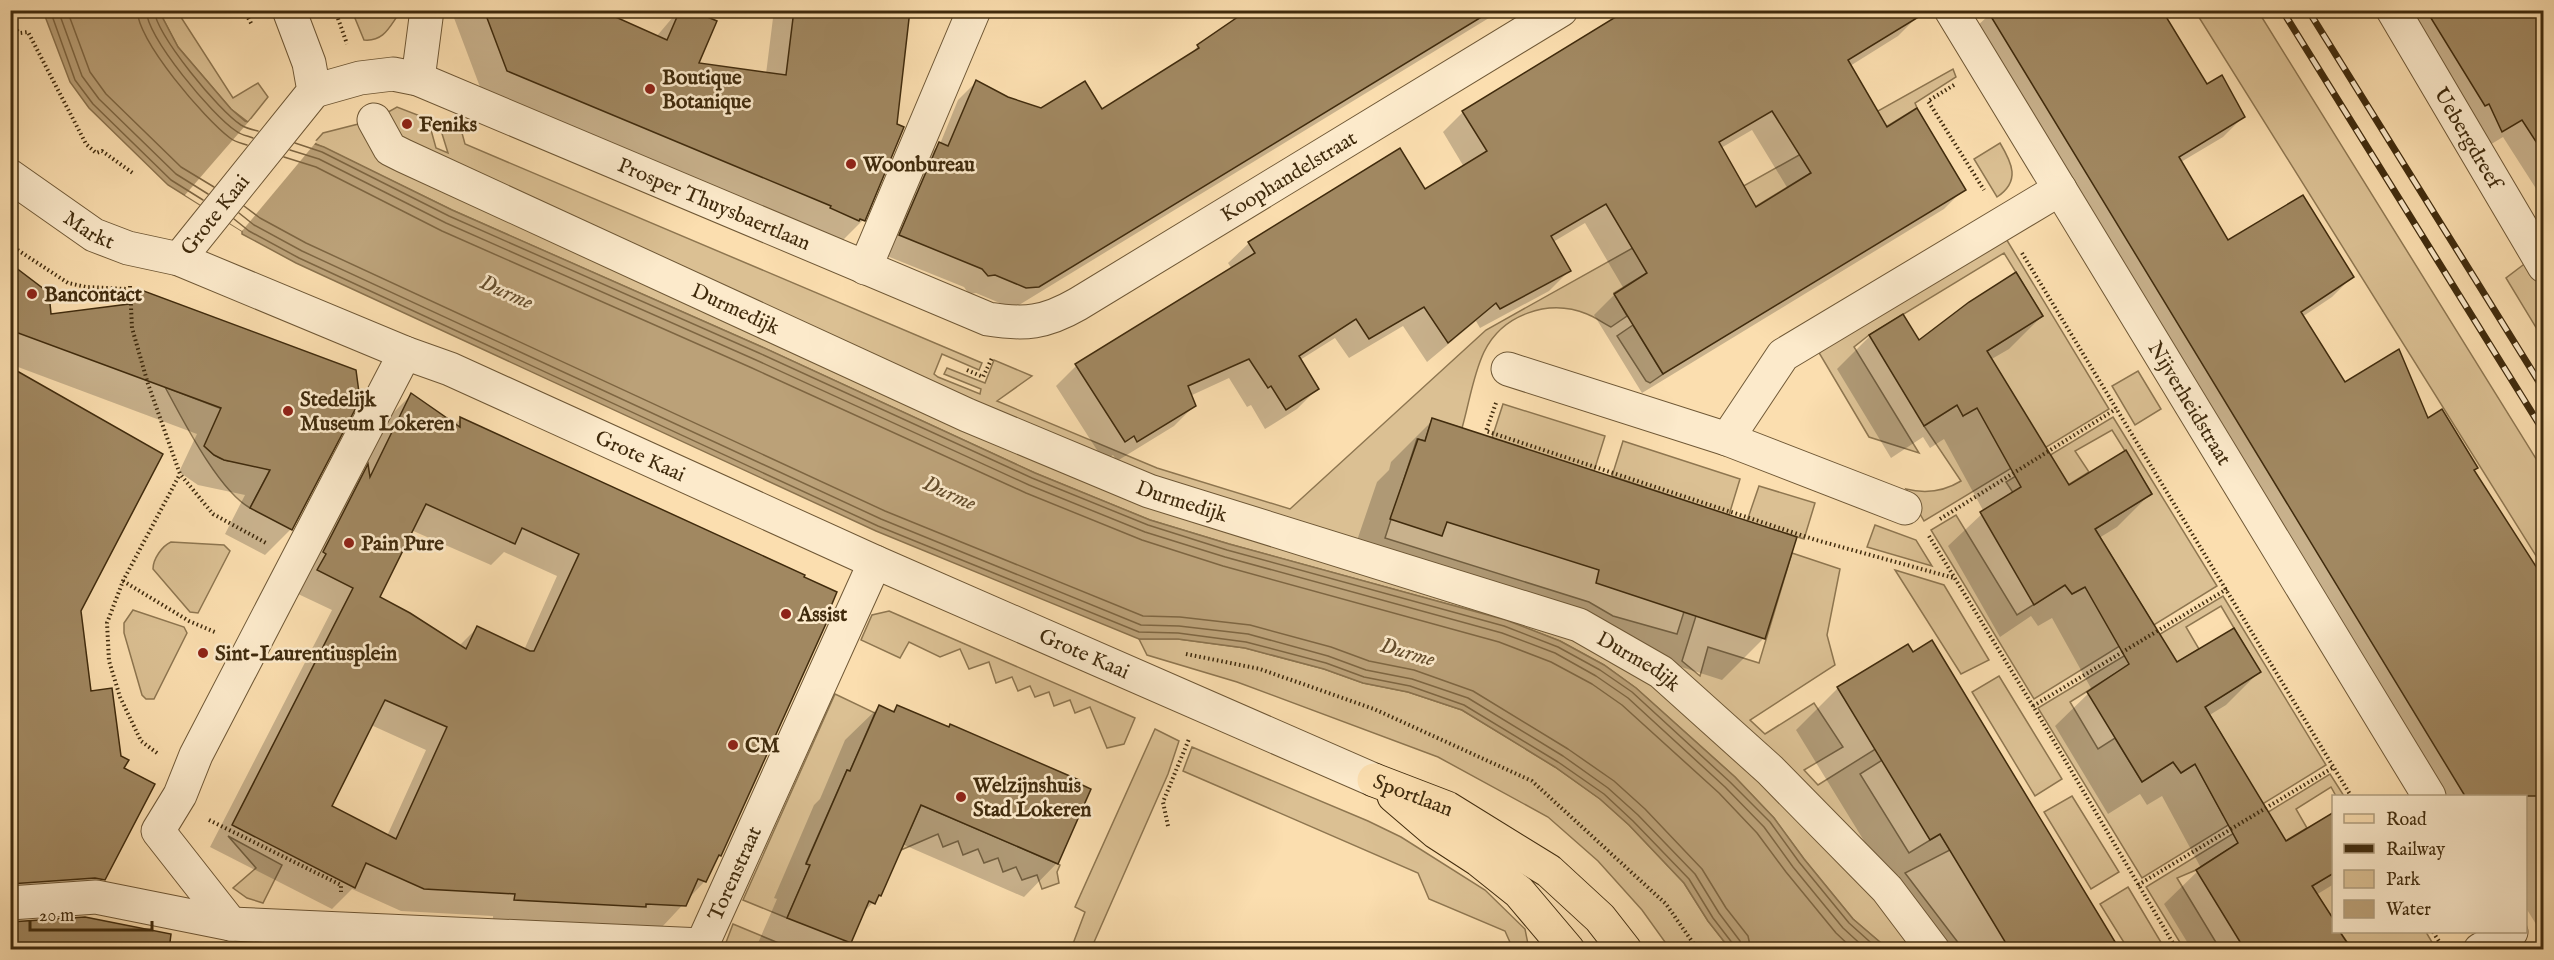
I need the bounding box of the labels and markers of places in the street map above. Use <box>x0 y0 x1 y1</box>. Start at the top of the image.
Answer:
place label: Boutique Botanique <box>662 65 751 116</box>
marker: Boutique Botanique <box>643 82 657 96</box>
place label: Feniks <box>419 112 477 139</box>
marker: Feniks <box>400 117 414 131</box>
place label: Woonbureau <box>862 152 975 179</box>
marker: Woonbureau <box>844 157 858 171</box>
place label: Bancontact <box>44 282 143 309</box>
marker: Bancontact <box>25 287 39 301</box>
place label: Stedelijk Museum Lokeren <box>300 387 455 438</box>
marker: Stedelijk Museum Lokeren <box>281 404 295 418</box>
place label: Pain Pure <box>361 531 444 558</box>
marker: Pain Pure <box>342 536 356 550</box>
place label: Assist <box>797 602 848 629</box>
marker: Assist <box>779 607 793 621</box>
place label: Sint-Laurentiusplein <box>215 641 397 668</box>
marker: Sint-Laurentiusplein <box>196 646 210 660</box>
place label: CM <box>745 733 780 760</box>
marker: CM <box>726 738 740 752</box>
place label: Welzijnshuis Stad Lokeren <box>972 773 1091 824</box>
marker: Welzijnshuis Stad Lokeren <box>954 790 968 804</box>

